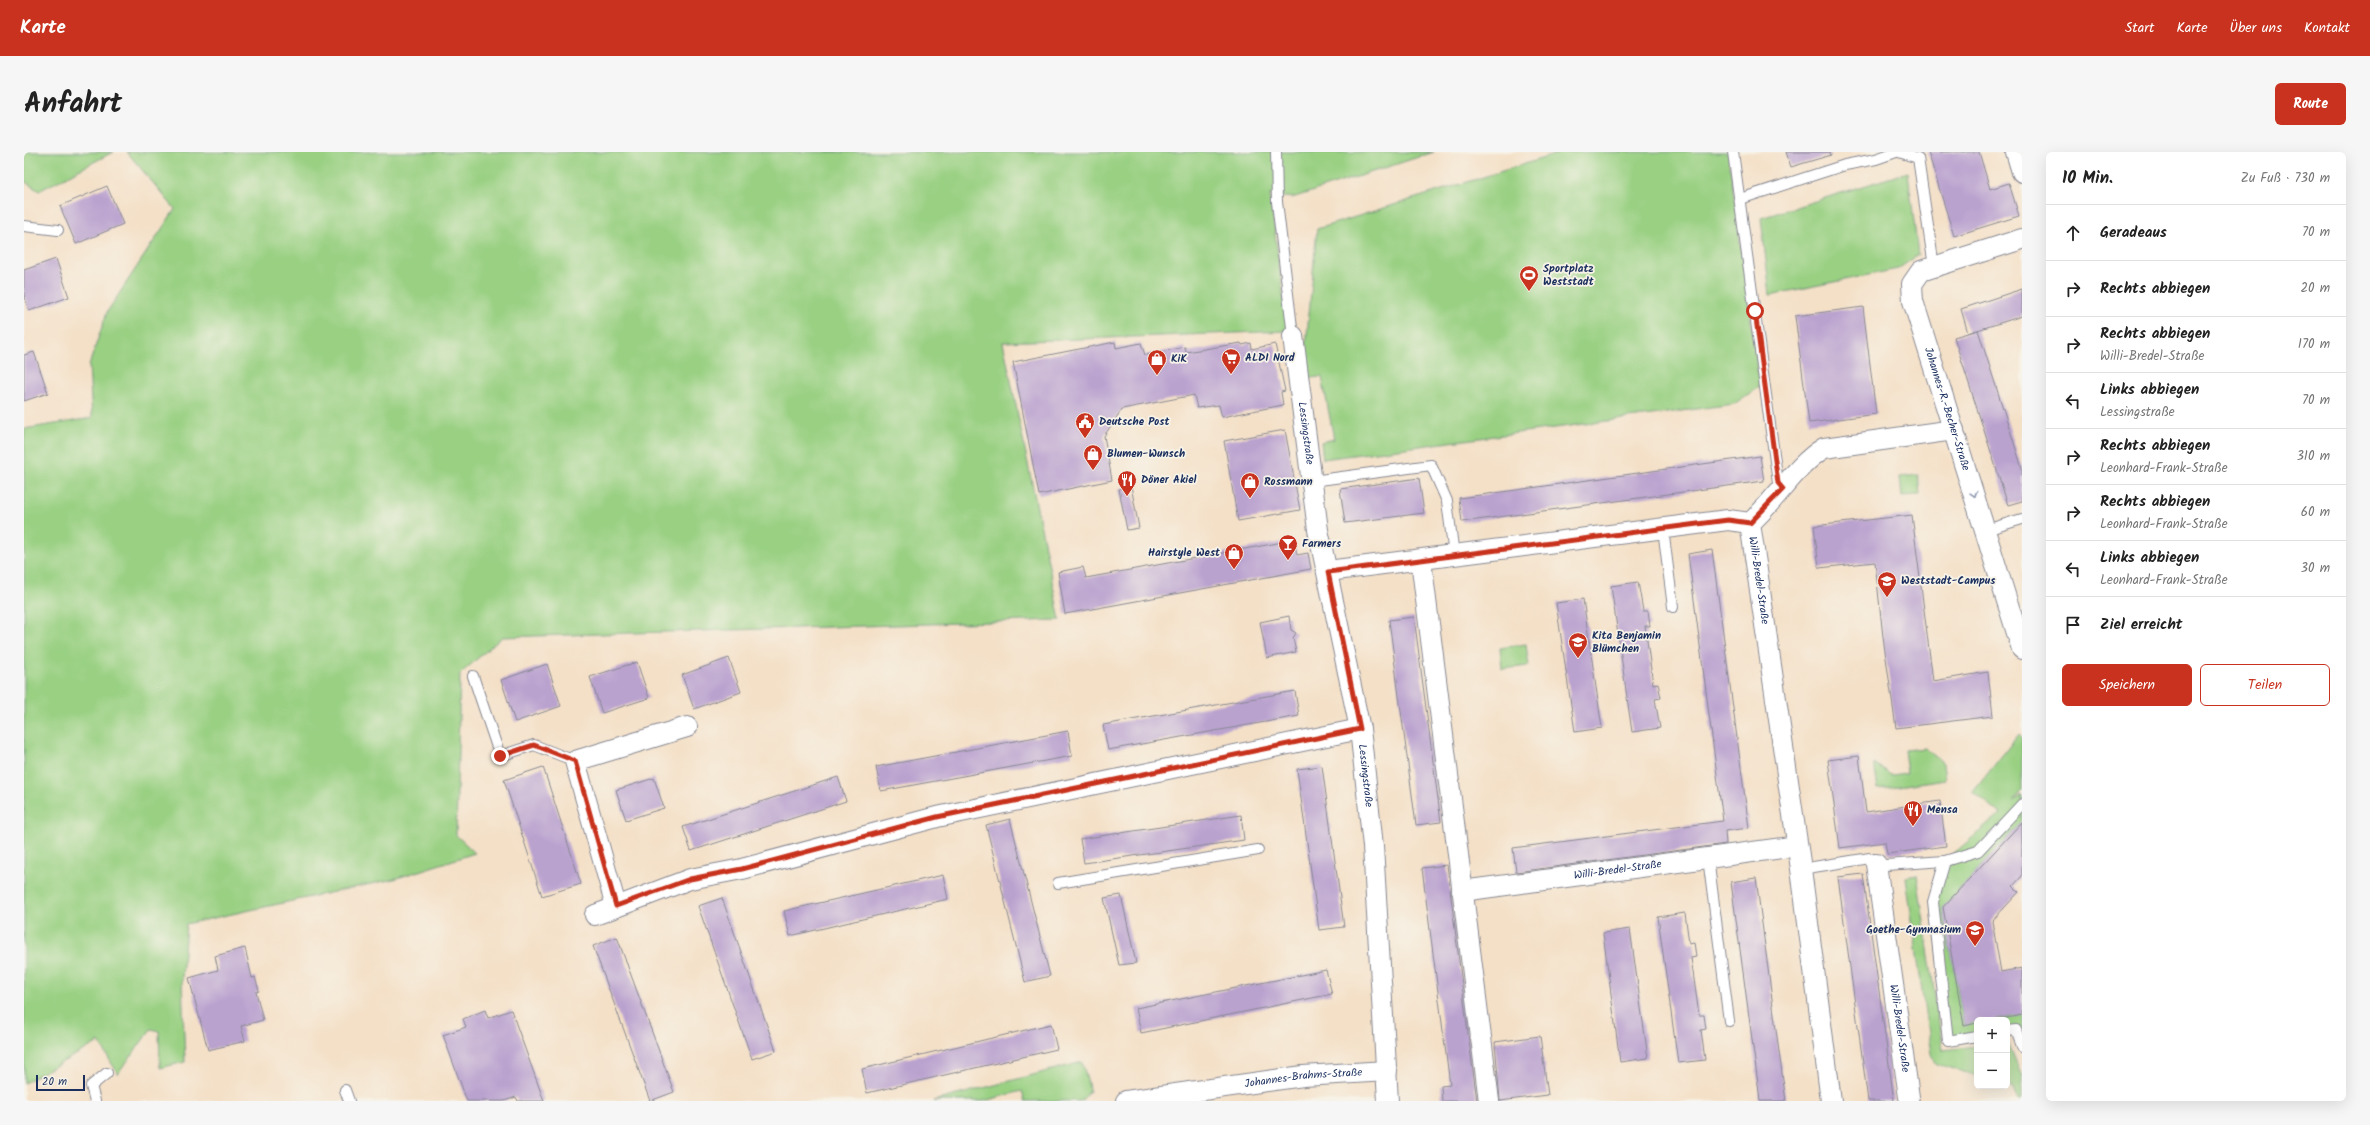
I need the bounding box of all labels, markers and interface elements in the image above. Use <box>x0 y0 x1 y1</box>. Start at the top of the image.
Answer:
text: Karte <box>20 13 66 43</box>
text: Start <box>2125 17 2154 39</box>
text: Karte <box>2176 17 2208 39</box>
text: Über uns <box>2230 17 2282 39</box>
text: Kontakt <box>2304 17 2350 39</box>
text: Anfahrt <box>24 82 122 127</box>
button: Route <box>2275 83 2346 125</box>
text: 10 Min. <box>2062 165 2113 192</box>
text: Zu Fuß · 730 m <box>2241 168 2330 189</box>
text: Geradeaus <box>2100 221 2167 245</box>
icon: ahead <box>2062 222 2084 244</box>
text: 70 m <box>2302 222 2330 243</box>
place label: Sportplatz Weststadt <box>1543 260 1595 291</box>
sports icon: Sportplatz Weststadt <box>1518 264 1540 292</box>
text: Rechts abbiegen <box>2100 277 2210 301</box>
icon: right <box>2062 278 2084 300</box>
text: 20 m <box>2300 278 2330 299</box>
route start <box>1746 302 1764 320</box>
text: Rechts abbiegen <box>2100 322 2210 346</box>
icon: right <box>2062 334 2084 356</box>
text: 170 m <box>2298 334 2330 355</box>
street label: Johannes-R.-Becher-Straße <box>1919 345 1975 473</box>
text: Willi-Bredel-Straße <box>2100 346 2204 367</box>
supermarket icon: ALDI Nord <box>1220 347 1242 375</box>
shop icon: KiK <box>1146 348 1168 376</box>
place label: ALDI Nord <box>1245 349 1296 367</box>
place label: KiK <box>1171 350 1187 368</box>
text: Links abbiegen <box>2100 378 2199 402</box>
icon: left <box>2062 390 2084 412</box>
text: 70 m <box>2302 390 2330 411</box>
street label: Lessingstraße <box>1293 401 1318 466</box>
text: Lessingstraße <box>2100 402 2175 423</box>
public building icon: Deutsche Post <box>1074 411 1096 439</box>
place label: Deutsche Post <box>1099 413 1171 431</box>
text: Rechts abbiegen <box>2100 434 2210 458</box>
shop icon: Blumen-Wunsch <box>1082 443 1104 471</box>
place label: Blumen-Wunsch <box>1107 445 1185 463</box>
icon: right <box>2062 446 2084 468</box>
text: 310 m <box>2296 446 2330 467</box>
text: Leonhard-Frank-Straße <box>2100 458 2228 479</box>
restaurant icon: Döner Akiel <box>1116 469 1138 497</box>
place label: Döner Akiel <box>1141 471 1197 489</box>
shop icon: Rossmann <box>1239 471 1261 499</box>
place label: Rossmann <box>1264 473 1313 491</box>
one-way arrow <box>1970 490 1978 497</box>
text: Rechts abbiegen <box>2100 490 2210 514</box>
icon: right <box>2062 502 2084 524</box>
text: 60 m <box>2301 502 2330 523</box>
text: Leonhard-Frank-Straße <box>2100 514 2228 535</box>
bar icon: Farmers <box>1277 533 1299 561</box>
place label: Farmers <box>1302 535 1342 553</box>
street label: Willi-Bredel-Straße <box>1743 535 1774 626</box>
shop icon: Hairstyle West <box>1223 542 1245 570</box>
place label: Hairstyle West <box>1148 544 1221 562</box>
text: Links abbiegen <box>2100 546 2199 570</box>
icon: left <box>2062 558 2084 580</box>
text: 30 m <box>2301 558 2330 579</box>
school or university icon: Weststadt-Campus <box>1876 570 1898 598</box>
text: Leonhard-Frank-Straße <box>2100 570 2228 591</box>
place label: Weststadt-Campus <box>1901 572 1996 590</box>
text: Ziel erreicht <box>2100 613 2183 637</box>
icon: arrive <box>2062 614 2084 636</box>
place label: Kita Benjamin Blümchen <box>1592 627 1661 658</box>
school or university icon: Kita Benjamin Blümchen <box>1567 631 1589 659</box>
button: Speichern <box>2062 664 2192 706</box>
button: Teilen <box>2200 664 2330 706</box>
street label: Lessingstraße <box>1353 743 1378 808</box>
route end <box>491 747 509 765</box>
restaurant icon: Mensa <box>1902 799 1924 827</box>
place label: Mensa <box>1927 801 1958 819</box>
street label: Willi-Bredel-Straße <box>1573 855 1663 885</box>
school or university icon: Goethe-Gymnasium <box>1964 919 1986 947</box>
place label: Goethe-Gymnasium <box>1866 921 1961 939</box>
street label: Willi-Bredel-Straße <box>1884 983 1914 1073</box>
map controls <box>1974 1017 2010 1089</box>
button: + <box>1974 1017 2010 1053</box>
button: − <box>1974 1053 2010 1089</box>
street label: Johannes-Brahms-Straße <box>1243 1063 1363 1093</box>
scale bar <box>36 1073 85 1092</box>
text: 20 m <box>42 1073 67 1091</box>

